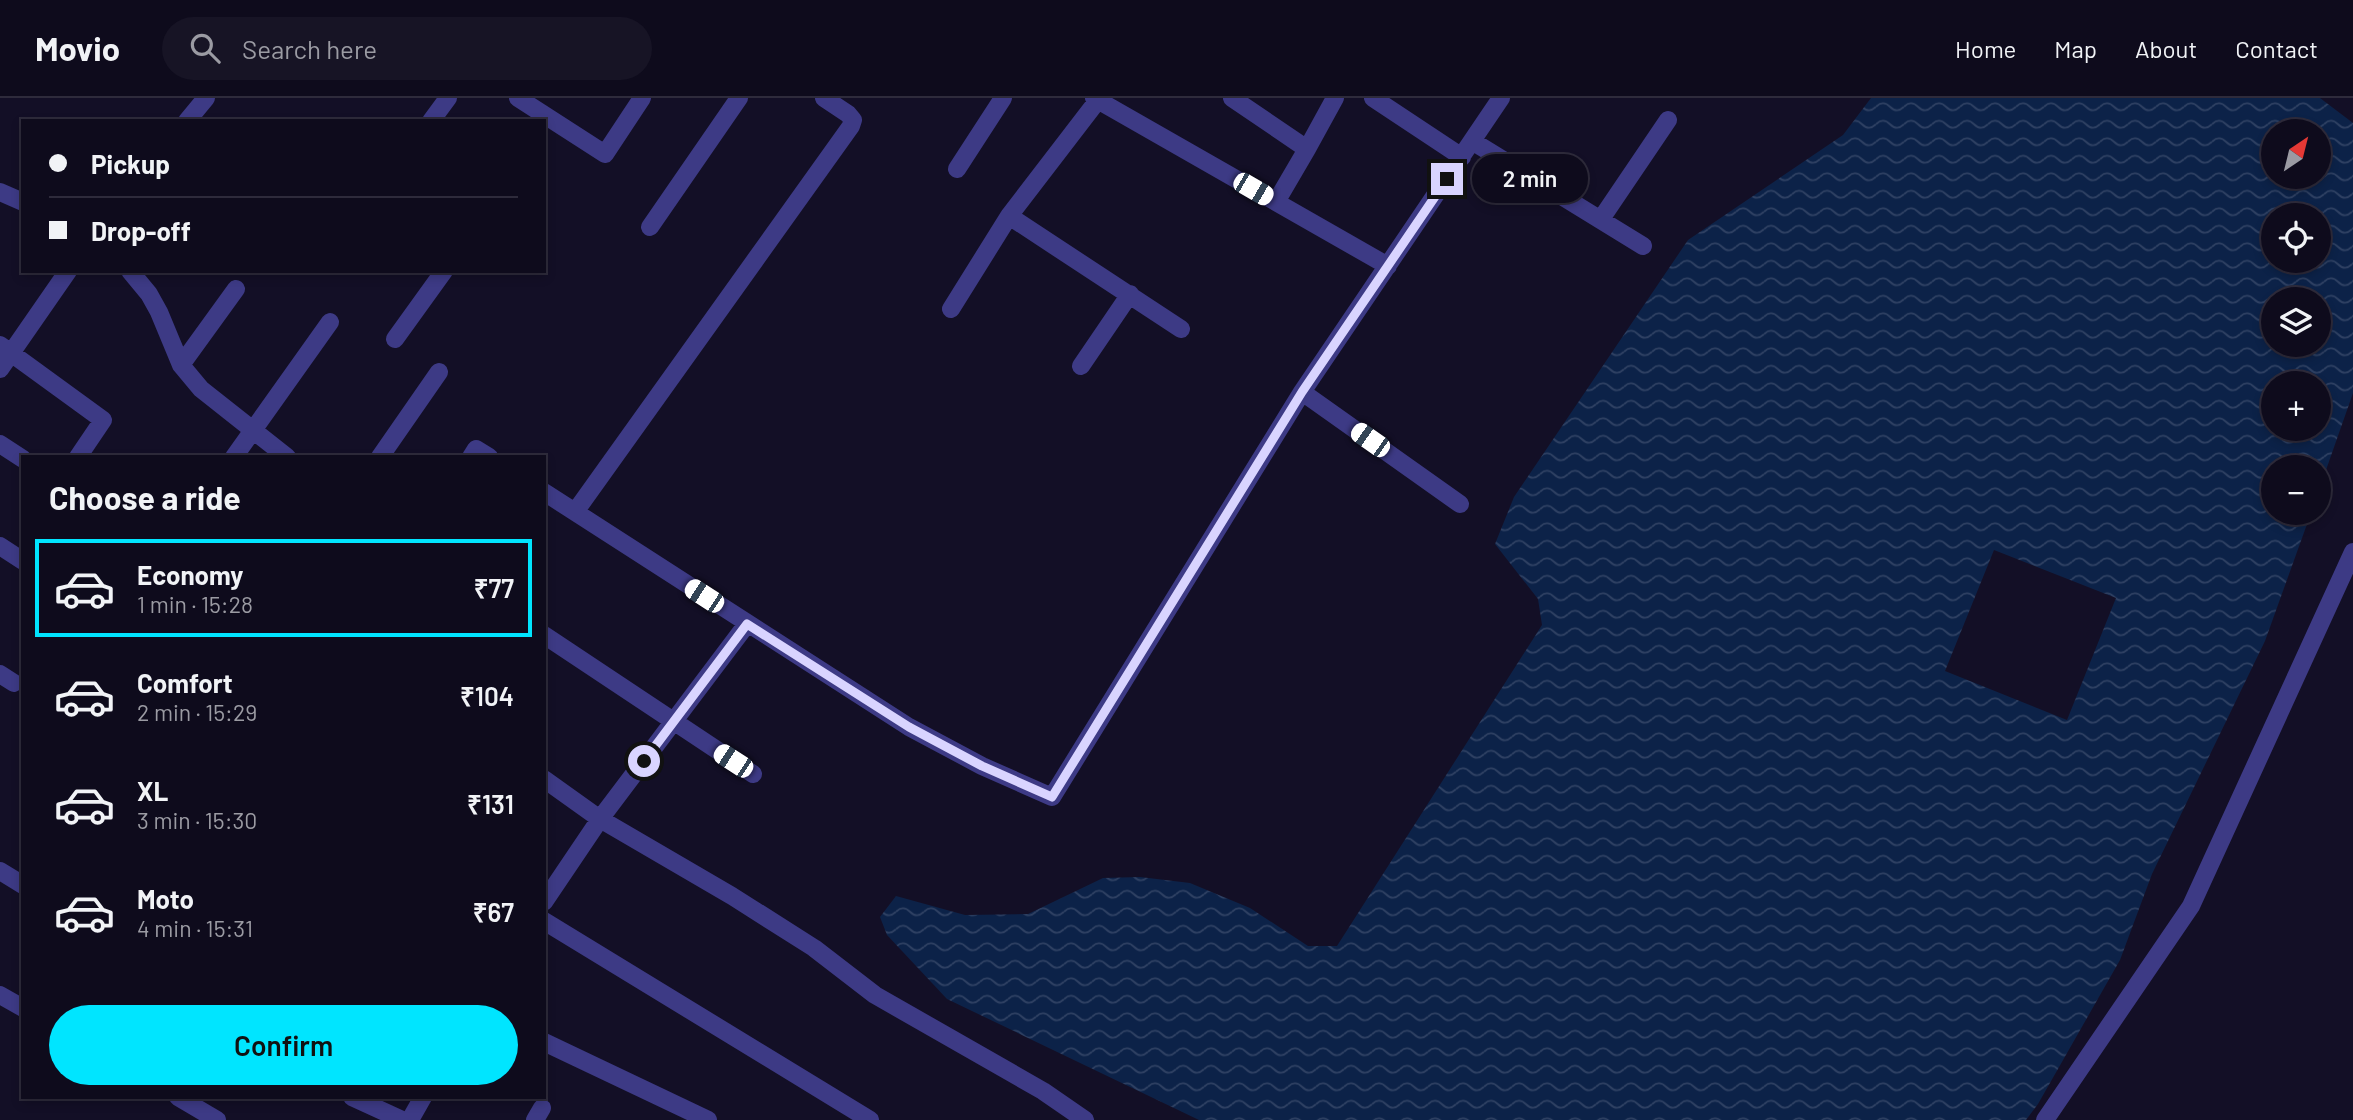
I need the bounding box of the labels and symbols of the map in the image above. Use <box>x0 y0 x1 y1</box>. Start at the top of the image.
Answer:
north arrow <box>2261 119 2331 189</box>
callout: 2 min <box>1472 154 1587 204</box>
route end <box>1431 163 1463 195</box>
car <box>1230 169 1277 209</box>
car <box>1347 419 1394 461</box>
car <box>681 576 728 616</box>
car <box>710 741 757 781</box>
route start <box>628 745 660 777</box>

